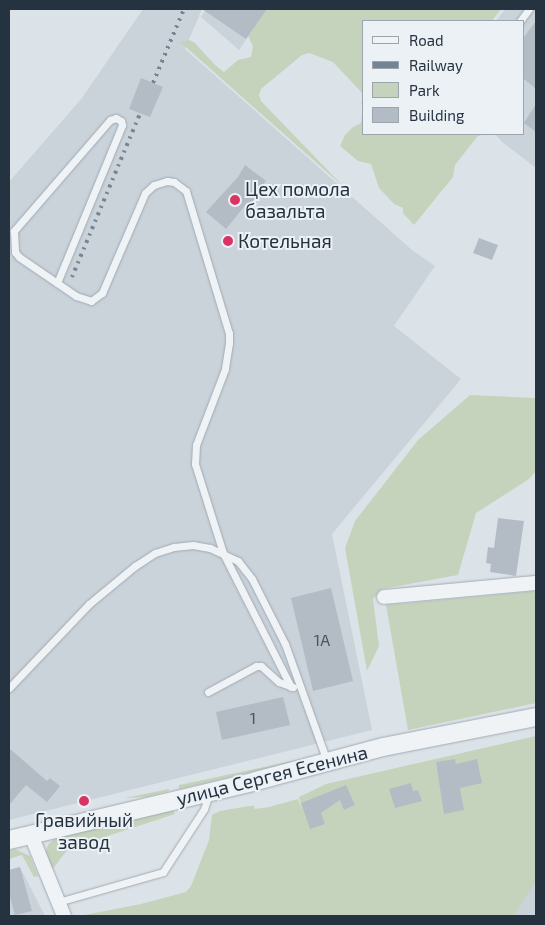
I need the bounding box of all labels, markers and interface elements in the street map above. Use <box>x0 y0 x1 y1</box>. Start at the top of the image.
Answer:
legend <box>362 20 525 135</box>
text: Road <box>409 31 444 49</box>
text: Railway <box>409 56 463 74</box>
text: Park <box>409 81 440 99</box>
text: Building <box>409 106 464 124</box>
place label: Цех помола базальта <box>245 178 350 222</box>
marker: Цех помола базальта <box>229 194 241 206</box>
place label: Котельная <box>238 230 332 252</box>
marker: Котельная <box>222 235 234 247</box>
house number: 1А <box>314 630 330 650</box>
house number: 1 <box>250 708 256 728</box>
street label: улица Сергея Есенина <box>174 740 370 810</box>
marker: Гравийный завод <box>78 795 90 807</box>
place label: Гравийный завод <box>35 809 133 853</box>

